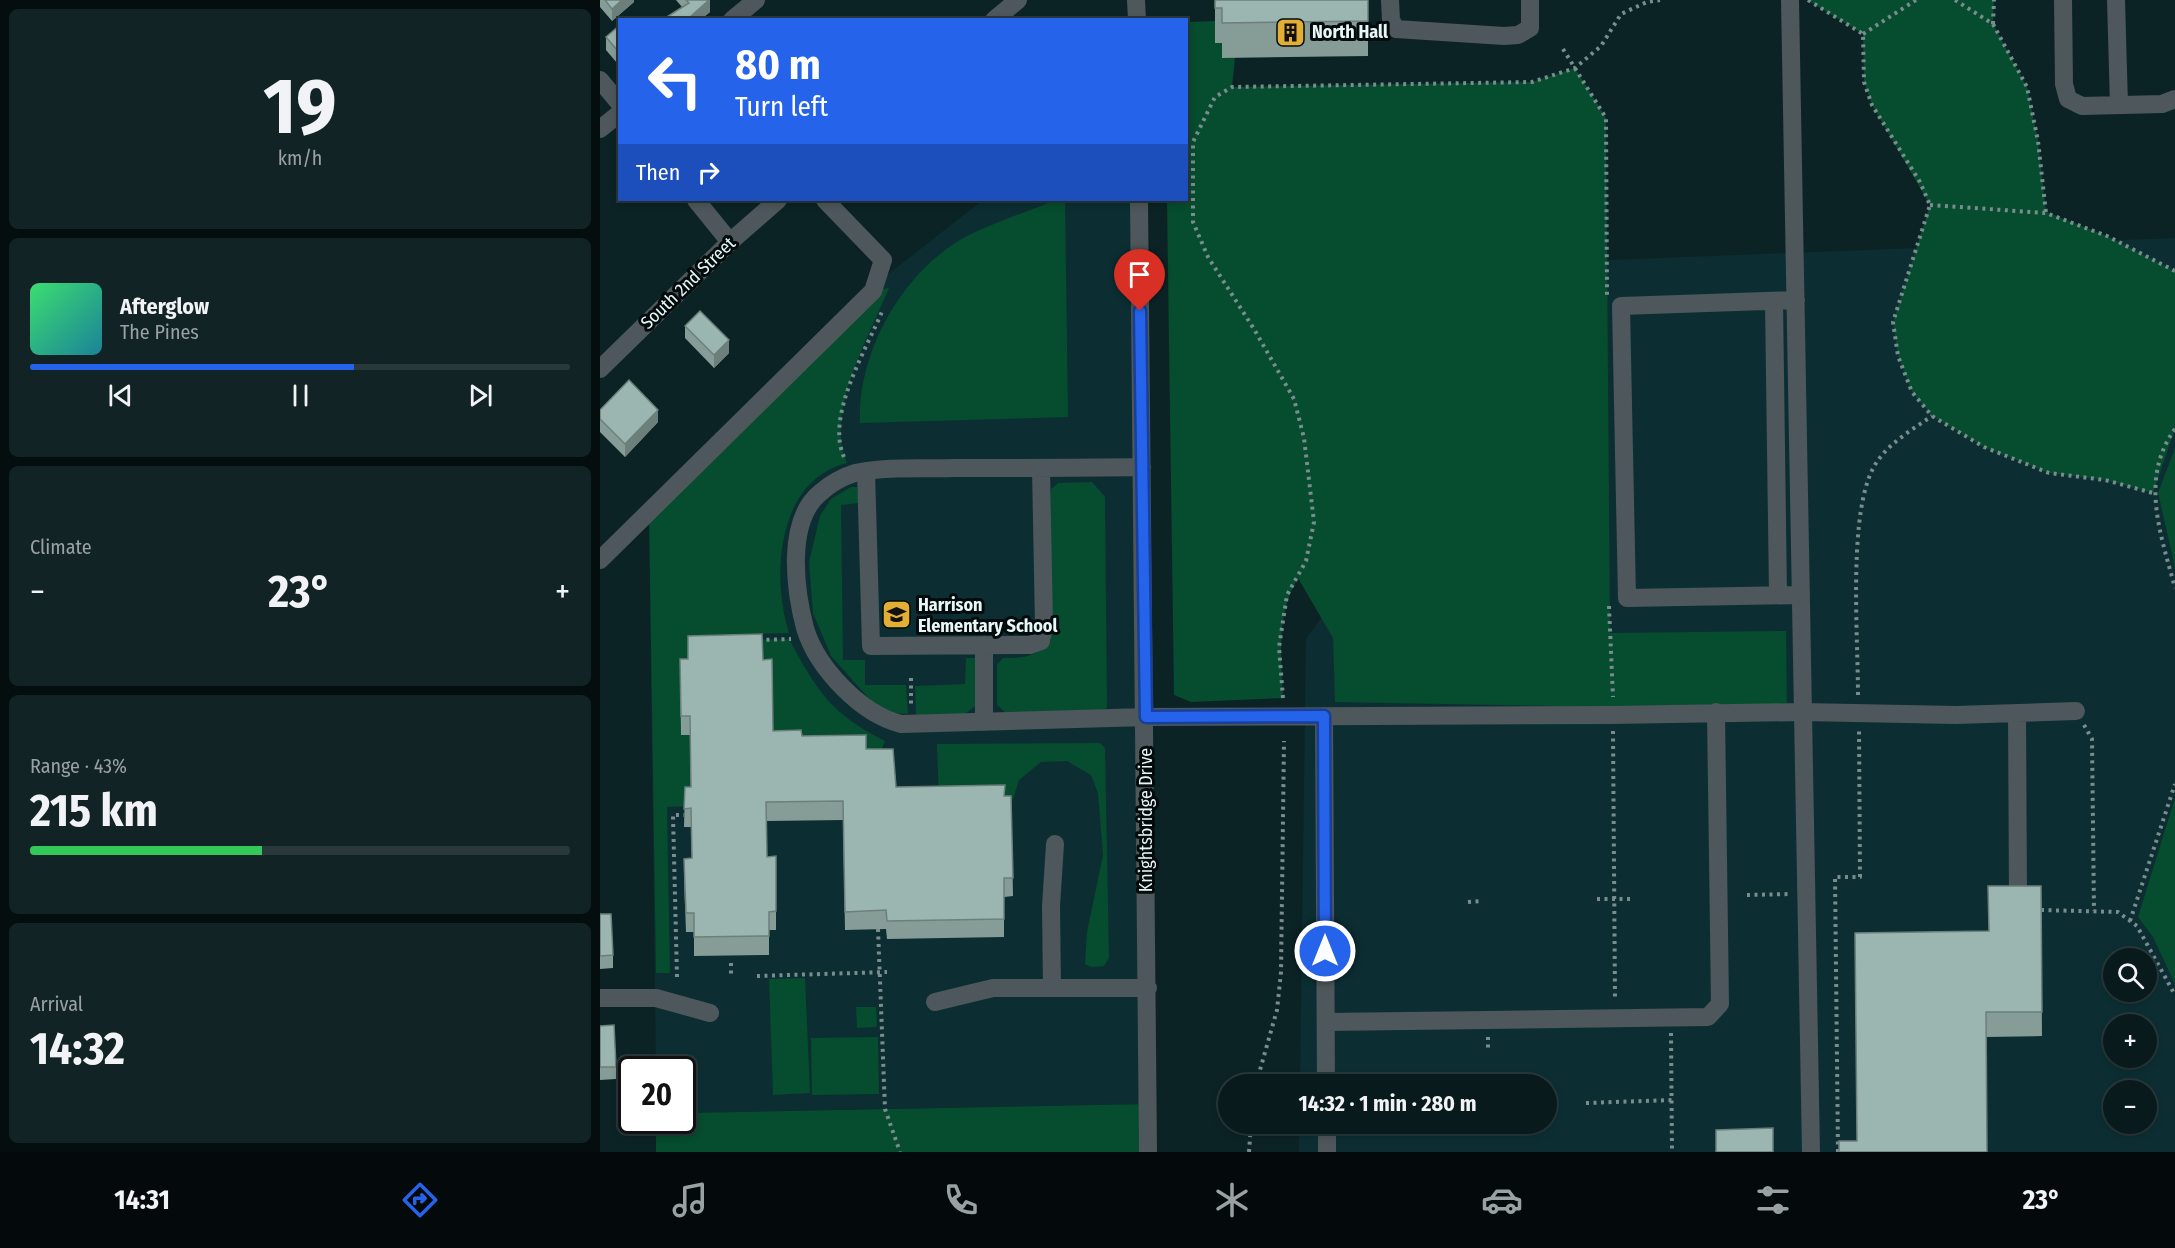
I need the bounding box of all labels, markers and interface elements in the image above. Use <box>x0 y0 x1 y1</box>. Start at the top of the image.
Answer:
building icon: North Hall <box>1275 16 1307 48</box>
place label: North Hall <box>1312 21 1388 43</box>
text: 80 m <box>735 40 821 90</box>
icon: left <box>636 42 714 120</box>
text: 19 <box>263 60 337 154</box>
text: Turn left <box>735 91 828 123</box>
text: km/h <box>278 146 322 170</box>
icon: right <box>692 156 725 189</box>
text: Then <box>636 159 680 186</box>
street label: South 2nd Street <box>636 232 740 334</box>
pin <box>1114 249 1165 311</box>
icon: arrive <box>1123 258 1156 291</box>
text: Afterglow <box>120 293 209 320</box>
text: The Pines <box>120 320 199 344</box>
icon: previous <box>104 379 137 412</box>
icon: pause <box>284 379 317 412</box>
icon: next <box>464 379 497 412</box>
text: Climate <box>30 535 92 559</box>
text: 23° <box>268 565 332 619</box>
text: − <box>30 572 45 612</box>
text: + <box>555 572 570 612</box>
place label: Harrison Elementary School <box>918 594 1057 637</box>
school or university icon: Harrison Elementary School <box>881 599 913 631</box>
street label: Knightsbridge Drive <box>1135 748 1157 892</box>
text: Range · 43% <box>30 754 127 778</box>
text: 215 km <box>30 784 158 838</box>
position arrow <box>1293 919 1357 983</box>
map controls <box>2103 948 2157 1134</box>
button: search <box>2103 948 2157 1002</box>
text: Arrival <box>30 992 83 1016</box>
button: + <box>2103 1014 2157 1068</box>
text: 14:32 <box>30 1022 125 1076</box>
speed limit sign: 20 <box>618 1056 696 1134</box>
button: − <box>2103 1080 2157 1134</box>
text: 14:32 · 1 min · 280 m <box>1299 1090 1476 1117</box>
icon: directions <box>399 1179 441 1221</box>
icon: music <box>669 1179 711 1221</box>
icon: phone <box>940 1179 982 1221</box>
icon: climate <box>1211 1179 1253 1221</box>
icon: car <box>1481 1179 1523 1221</box>
icon: filters <box>1752 1179 1794 1221</box>
text: 14:31 <box>114 1184 170 1216</box>
text: 23° <box>2023 1184 2061 1216</box>

